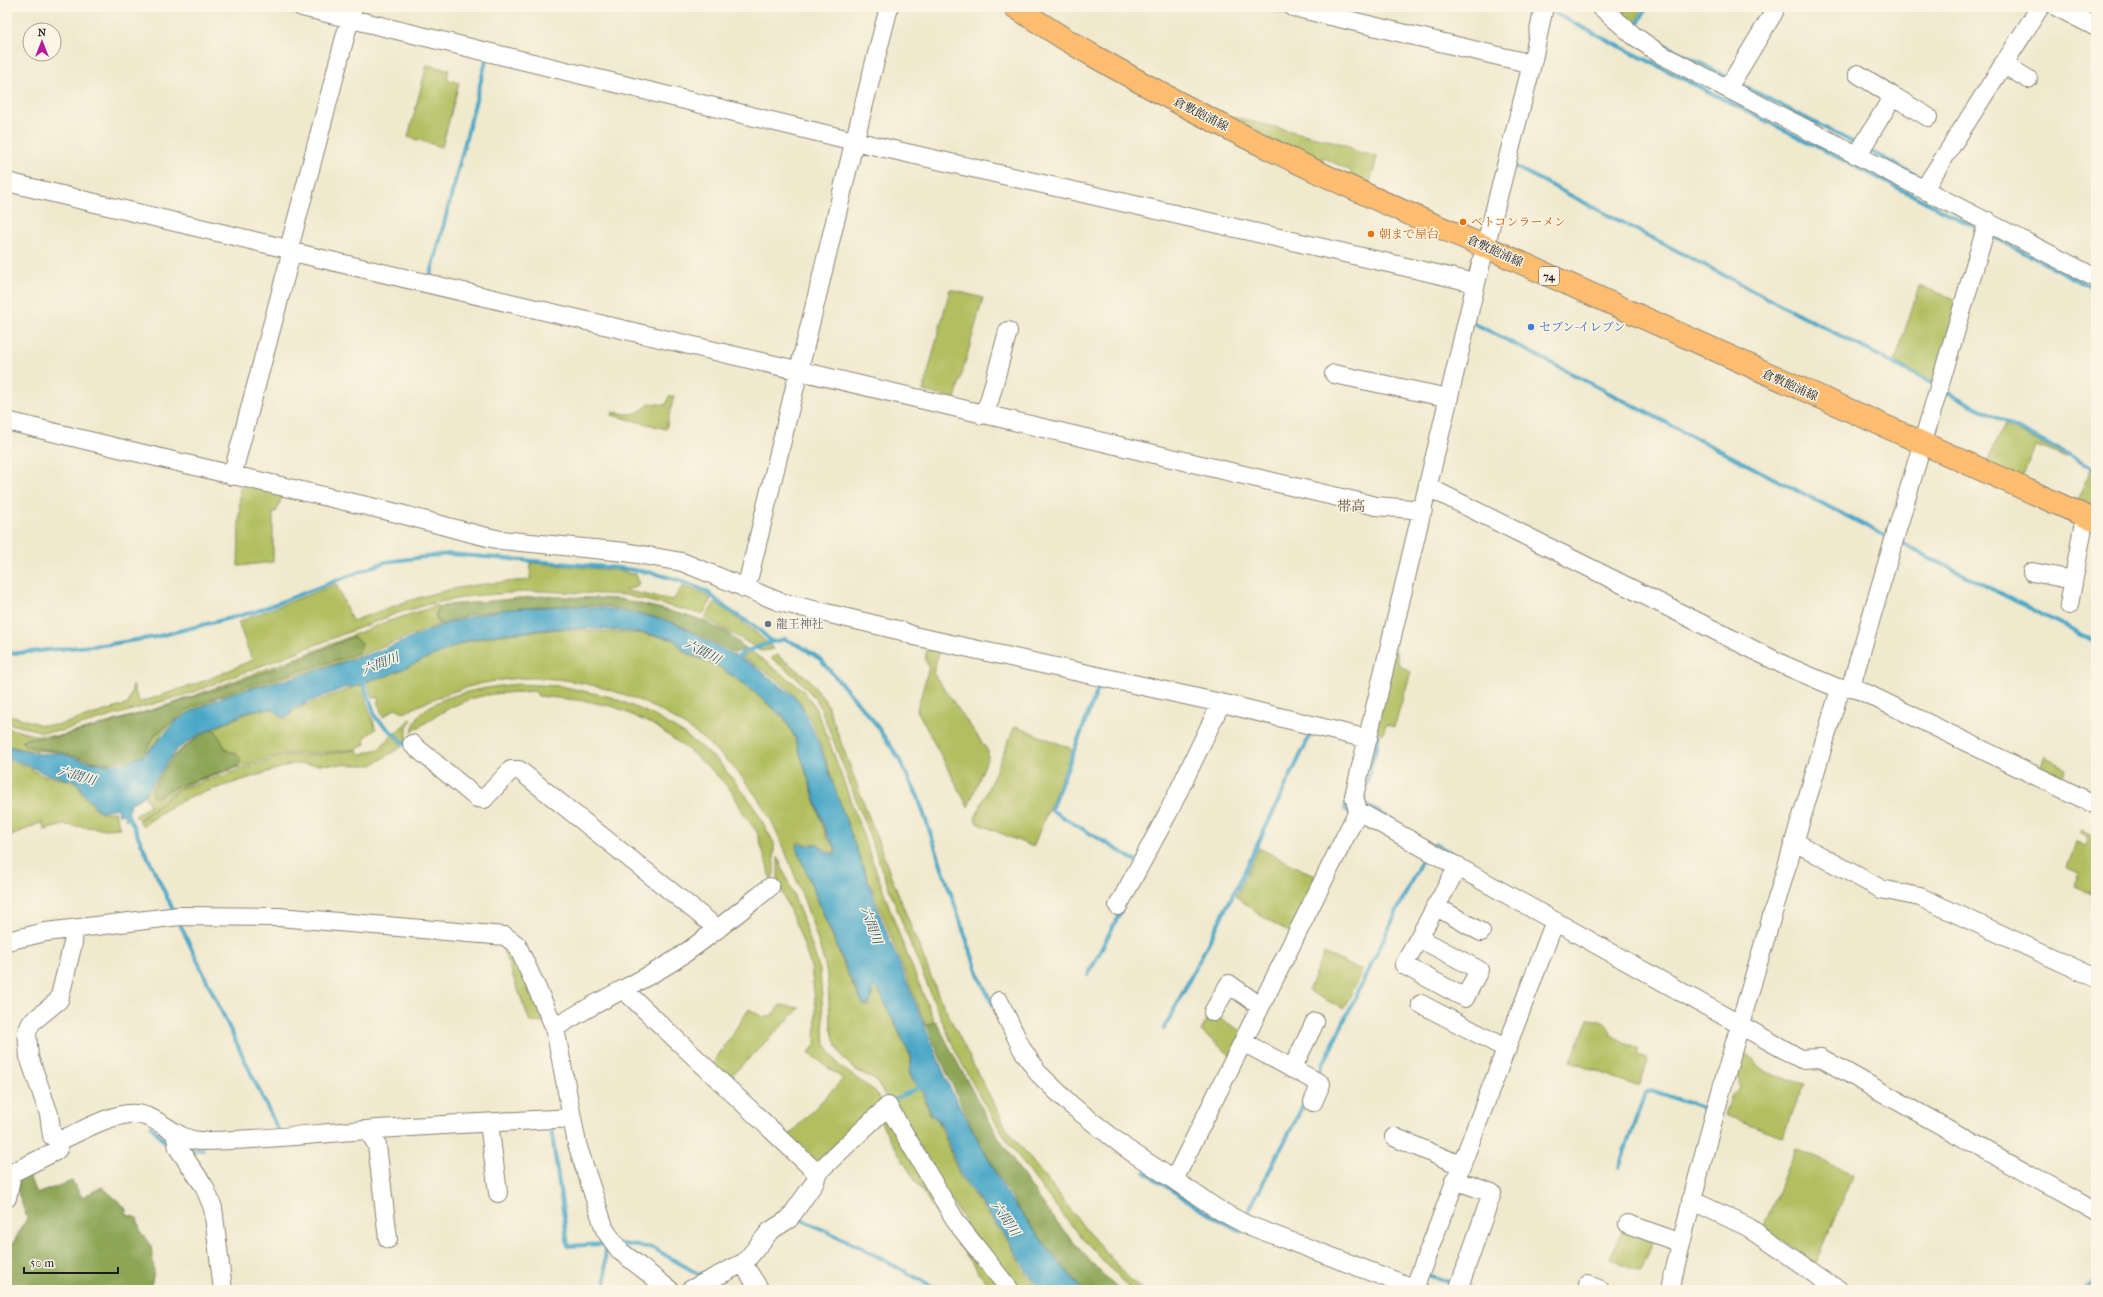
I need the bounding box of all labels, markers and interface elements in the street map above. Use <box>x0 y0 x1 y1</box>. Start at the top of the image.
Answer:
north arrow <box>22 22 62 62</box>
text: N <box>38 26 47 39</box>
street label: 倉敷飽浦線 <box>1171 94 1231 134</box>
place label: ベトコンラーメン <box>1471 215 1566 229</box>
marker: ベトコンラーメン <box>1458 217 1468 227</box>
place label: 朝まで屋台 <box>1379 227 1439 241</box>
marker: 朝まで屋台 <box>1366 229 1376 239</box>
street label: 倉敷飽浦線 <box>1465 232 1525 270</box>
road number: 74 <box>1539 267 1559 285</box>
place label: セブン-イレブン <box>1539 320 1625 334</box>
marker: セブン-イレブン <box>1526 322 1536 332</box>
street label: 倉敷飽浦線 <box>1760 366 1820 404</box>
district label: 帯高 <box>1337 498 1365 515</box>
place label: 龍王神社 <box>776 617 824 631</box>
marker: 龍王神社 <box>763 619 773 629</box>
water label: 六間川 <box>682 636 725 668</box>
water label: 六間川 <box>359 649 403 677</box>
water label: 六間川 <box>56 763 100 789</box>
water label: 六間川 <box>858 904 886 948</box>
water label: 六間川 <box>988 1198 1024 1240</box>
scale bar <box>24 1249 118 1275</box>
text: 50 m <box>30 1256 54 1270</box>

